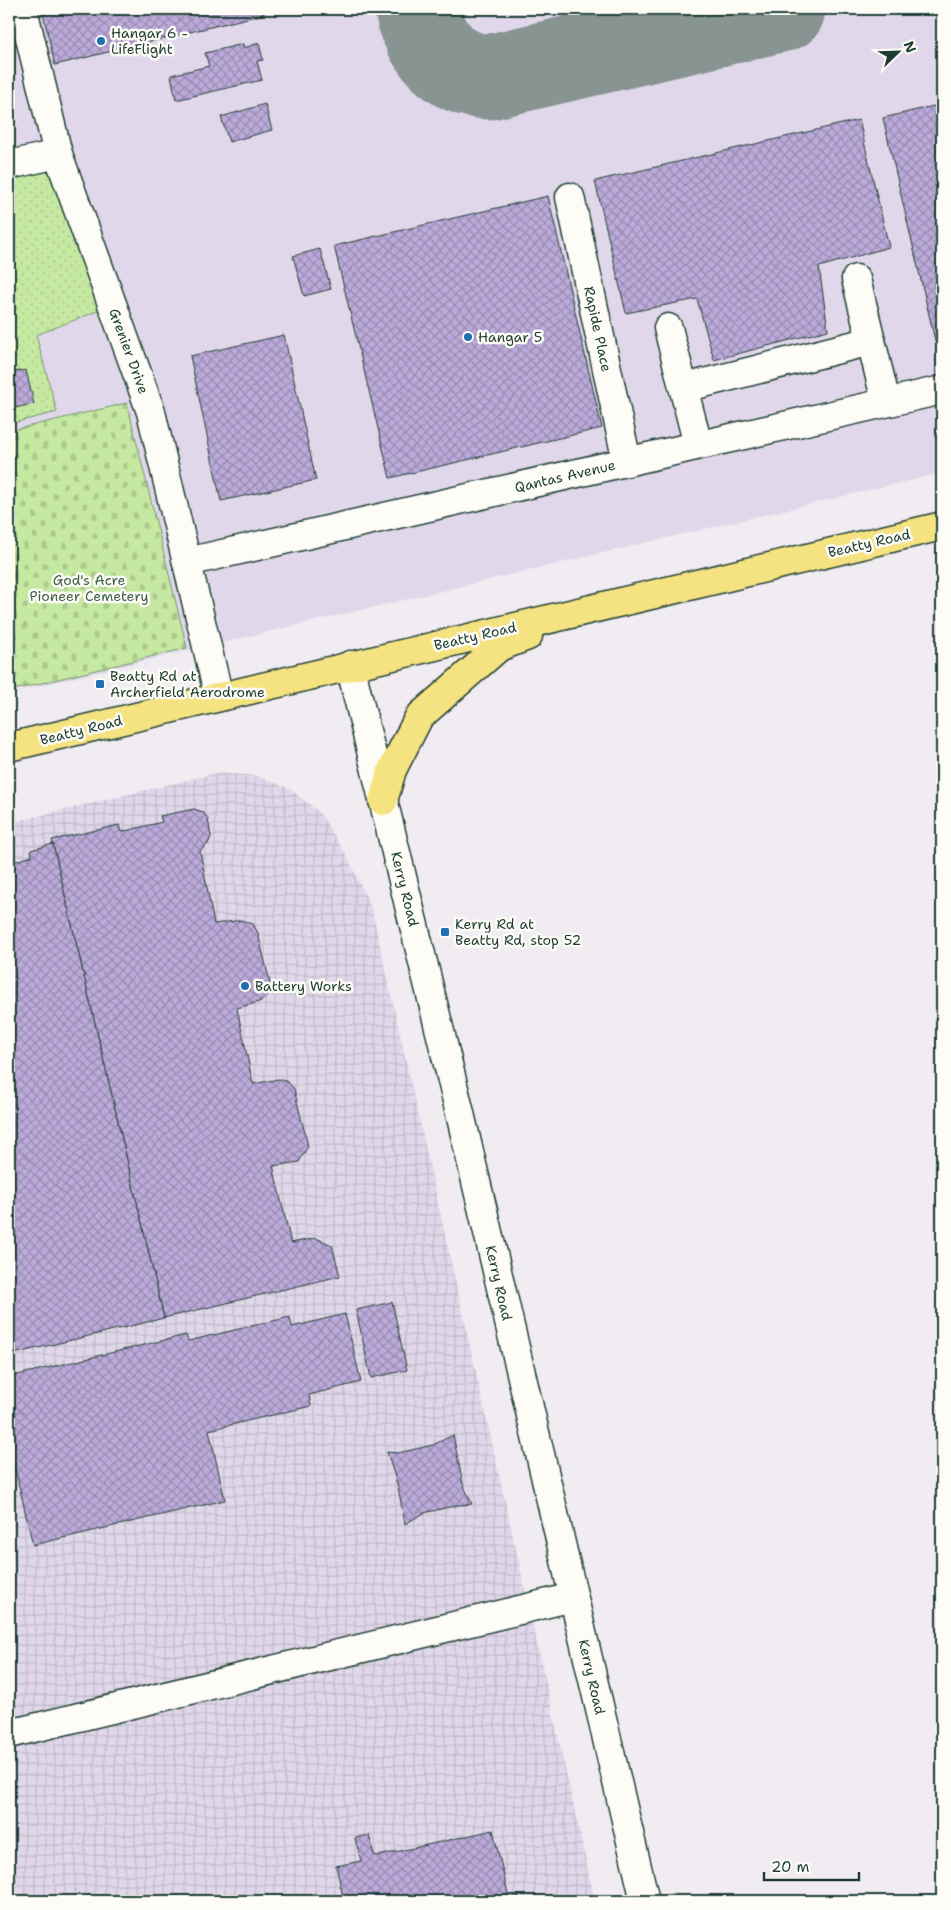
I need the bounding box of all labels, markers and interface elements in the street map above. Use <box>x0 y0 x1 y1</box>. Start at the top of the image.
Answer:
place label: Hangar 6 - LifeFlight <box>111 24 188 58</box>
north arrow <box>874 28 924 78</box>
marker: Hangar 6 - LifeFlight <box>95 35 107 47</box>
text: N <box>900 38 920 56</box>
street label: Rapide Place <box>580 285 616 373</box>
street label: Grenier Drive <box>105 306 153 396</box>
place label: Hangar 5 <box>478 328 542 346</box>
marker: Hangar 5 <box>462 331 474 343</box>
street label: Qantas Avenue <box>513 456 617 496</box>
street label: Beatty Road <box>826 525 912 561</box>
park label: God's Acre Pioneer Cemetery <box>29 571 149 605</box>
street label: Beatty Road <box>432 618 518 654</box>
place label: Beatty Rd at Archerfield Aerodrome <box>110 667 265 701</box>
marker: Beatty Rd at Archerfield Aerodrome <box>94 678 106 690</box>
street label: Beatty Road <box>38 711 124 749</box>
street label: Kerry Road <box>387 850 423 928</box>
place label: Kerry Rd at Beatty Rd, stop 52 <box>455 915 581 949</box>
marker: Kerry Rd at Beatty Rd, stop 52 <box>439 926 451 938</box>
place label: Battery Works <box>255 977 352 995</box>
marker: Battery Works <box>239 980 251 992</box>
street label: Kerry Road <box>482 1244 516 1322</box>
street label: Kerry Road <box>575 1638 609 1716</box>
scale bar <box>764 1850 858 1882</box>
text: 20 m <box>771 1857 810 1877</box>

